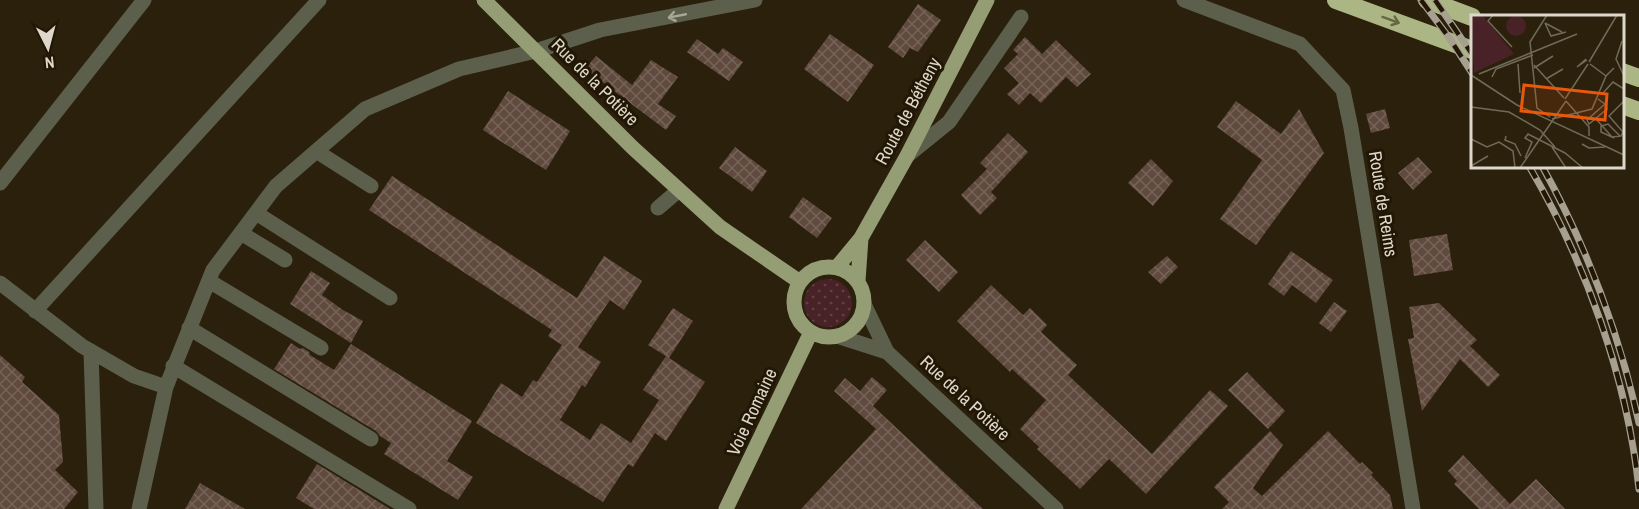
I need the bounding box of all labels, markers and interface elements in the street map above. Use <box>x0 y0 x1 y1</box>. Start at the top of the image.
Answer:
one-way arrow <box>668 10 688 21</box>
one-way arrow <box>1382 15 1400 26</box>
inset map <box>1471 15 1624 168</box>
north arrow <box>18 18 78 78</box>
street label: Rue de la Potière <box>546 32 645 131</box>
text: N <box>44 51 55 74</box>
street label: Route de Bétheny <box>869 52 947 169</box>
street label: Route de Reims <box>1363 149 1404 259</box>
street label: Rue de la Potière <box>915 349 1016 446</box>
street label: Voie Romaine <box>720 364 783 459</box>

